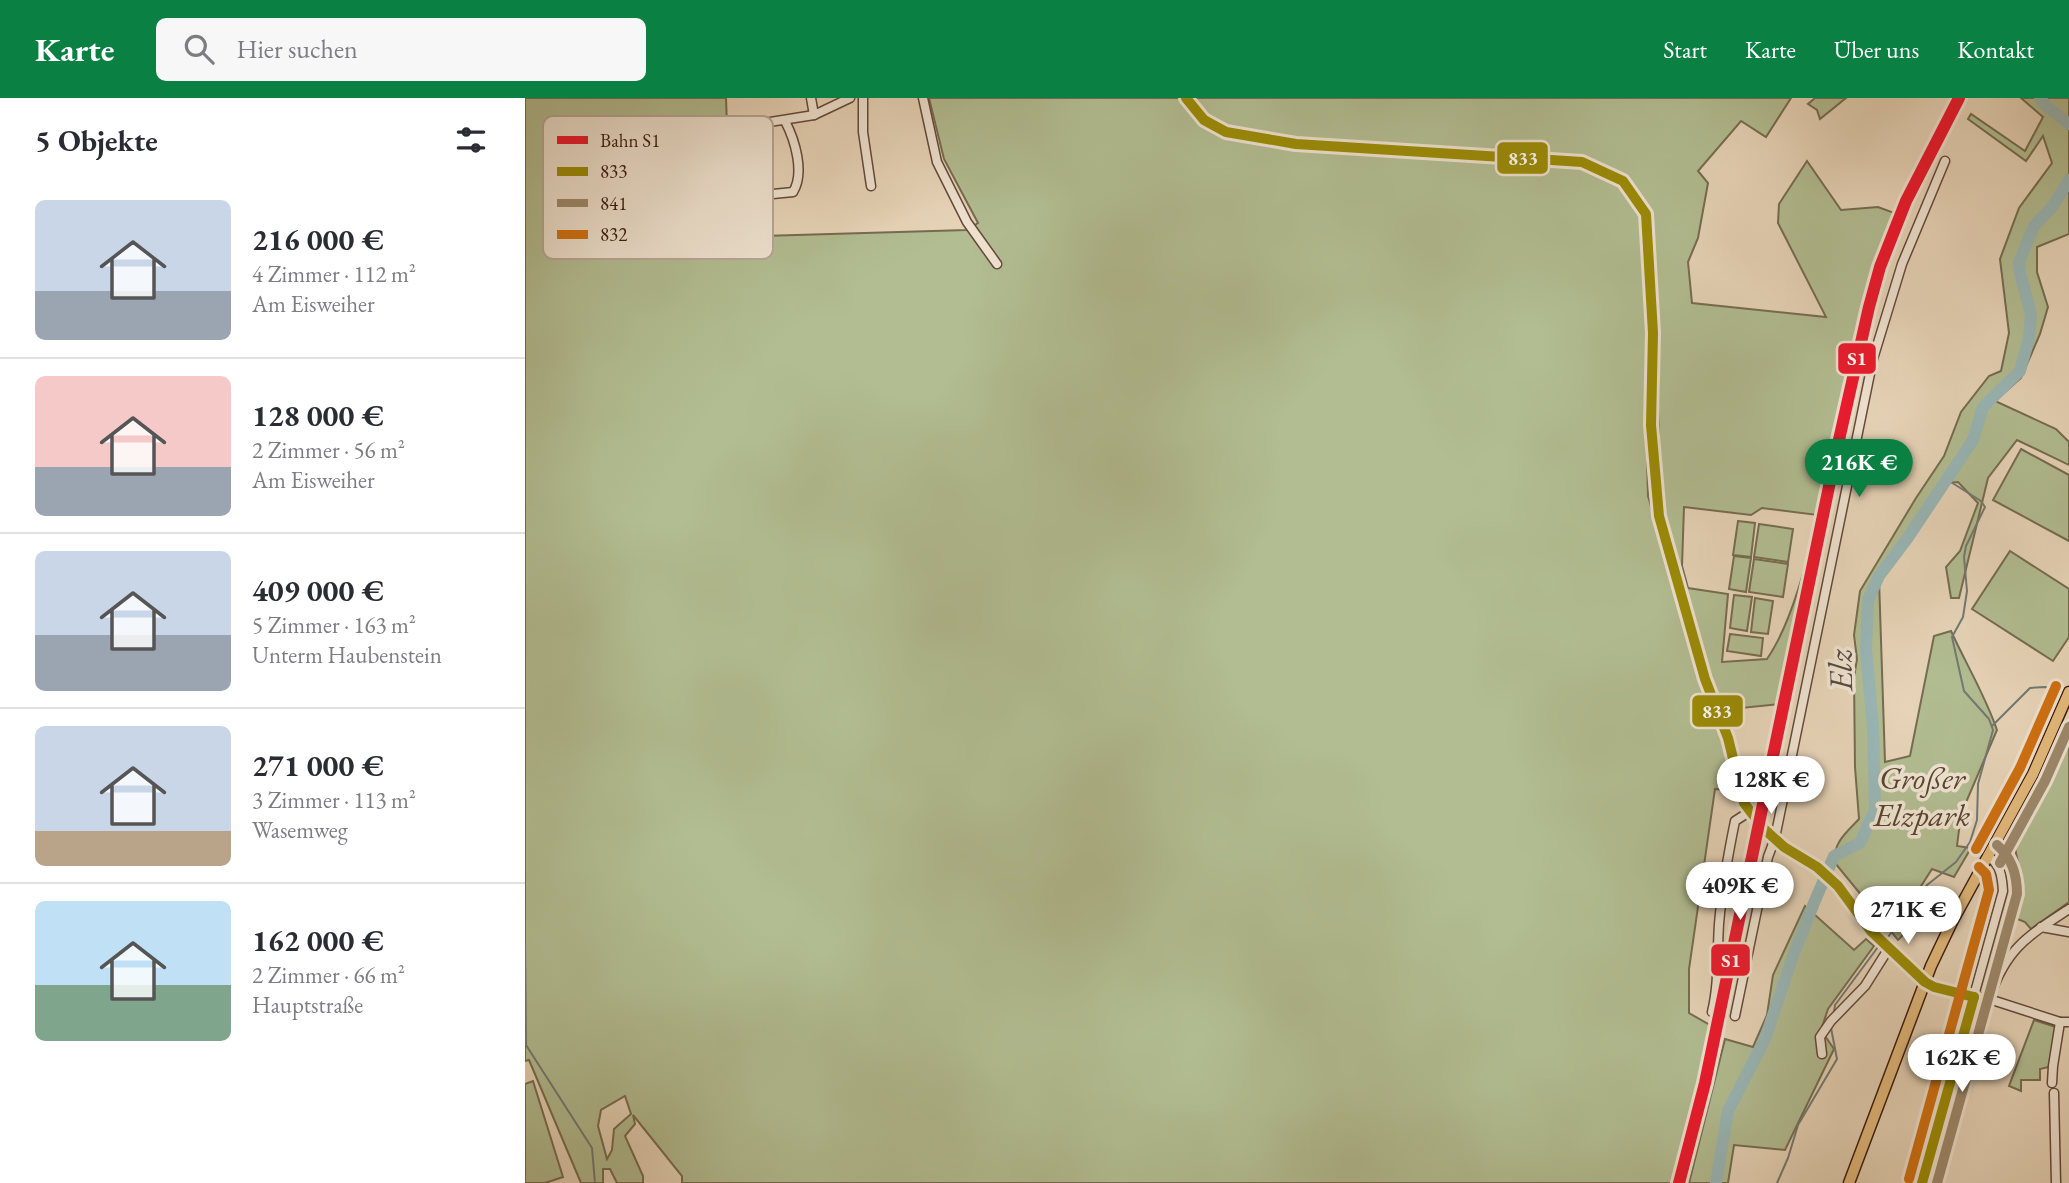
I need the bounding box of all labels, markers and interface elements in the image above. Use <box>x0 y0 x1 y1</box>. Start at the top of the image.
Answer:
search box <box>156 18 646 81</box>
text: Karte <box>35 28 114 71</box>
icon: search <box>180 30 218 68</box>
text: Hier suchen <box>236 32 358 66</box>
text: Start <box>1663 34 1707 65</box>
text: Karte <box>1745 34 1796 65</box>
text: Über uns <box>1834 34 1919 65</box>
text: Kontakt <box>1957 34 2034 65</box>
legend <box>543 116 773 259</box>
text: 5 Objekte <box>35 121 158 160</box>
icon: filters <box>452 121 490 159</box>
text: Bahn S1 <box>600 128 660 153</box>
line badge: 833 <box>1496 141 1549 175</box>
text: 833 <box>1508 146 1538 171</box>
text: 833 <box>600 159 627 184</box>
text: 841 <box>600 191 627 216</box>
text: 216 000 € <box>252 220 384 259</box>
text: 832 <box>600 222 627 247</box>
icon: home <box>91 228 175 312</box>
text: 4 Zimmer · 112 m² <box>252 259 416 289</box>
text: Am Eisweiher <box>252 289 375 319</box>
line badge: S1 <box>1837 342 1877 375</box>
text: S1 <box>1847 346 1867 371</box>
text: 128 000 € <box>252 396 384 435</box>
icon: home <box>91 404 175 488</box>
text: 2 Zimmer · 56 m² <box>252 435 405 465</box>
pin: 216K € <box>1802 440 1916 499</box>
text: 216K € <box>1821 447 1897 477</box>
text: Am Eisweiher <box>252 465 375 495</box>
text: 409 000 € <box>252 571 384 610</box>
icon: home <box>91 579 175 663</box>
text: 5 Zimmer · 163 m² <box>252 610 416 640</box>
text: Unterm Haubenstein <box>252 640 442 670</box>
water label: Elz <box>1818 648 1862 694</box>
line badge: 833 <box>1691 694 1744 728</box>
text: 833 <box>1702 699 1732 724</box>
text: 271 000 € <box>252 746 384 785</box>
icon: home <box>91 754 175 838</box>
pin: 128K € <box>1714 756 1828 816</box>
park label: Großer Elzpark <box>1872 757 1971 836</box>
text: 128K € <box>1733 764 1809 794</box>
text: 3 Zimmer · 113 m² <box>252 785 416 815</box>
text: Wasemweg <box>252 815 348 845</box>
pin: 409K € <box>1683 862 1797 922</box>
text: 409K € <box>1702 870 1778 900</box>
pin: 271K € <box>1851 886 1965 946</box>
text: 271K € <box>1870 894 1946 924</box>
text: 162 000 € <box>252 921 384 960</box>
icon: home <box>91 929 175 1013</box>
line badge: S1 <box>1710 943 1751 977</box>
text: S1 <box>1721 948 1741 973</box>
text: 2 Zimmer · 66 m² <box>252 960 405 990</box>
text: Hauptstraße <box>252 990 363 1020</box>
pin: 162K € <box>1905 1034 2019 1094</box>
text: 162K € <box>1924 1042 2000 1072</box>

